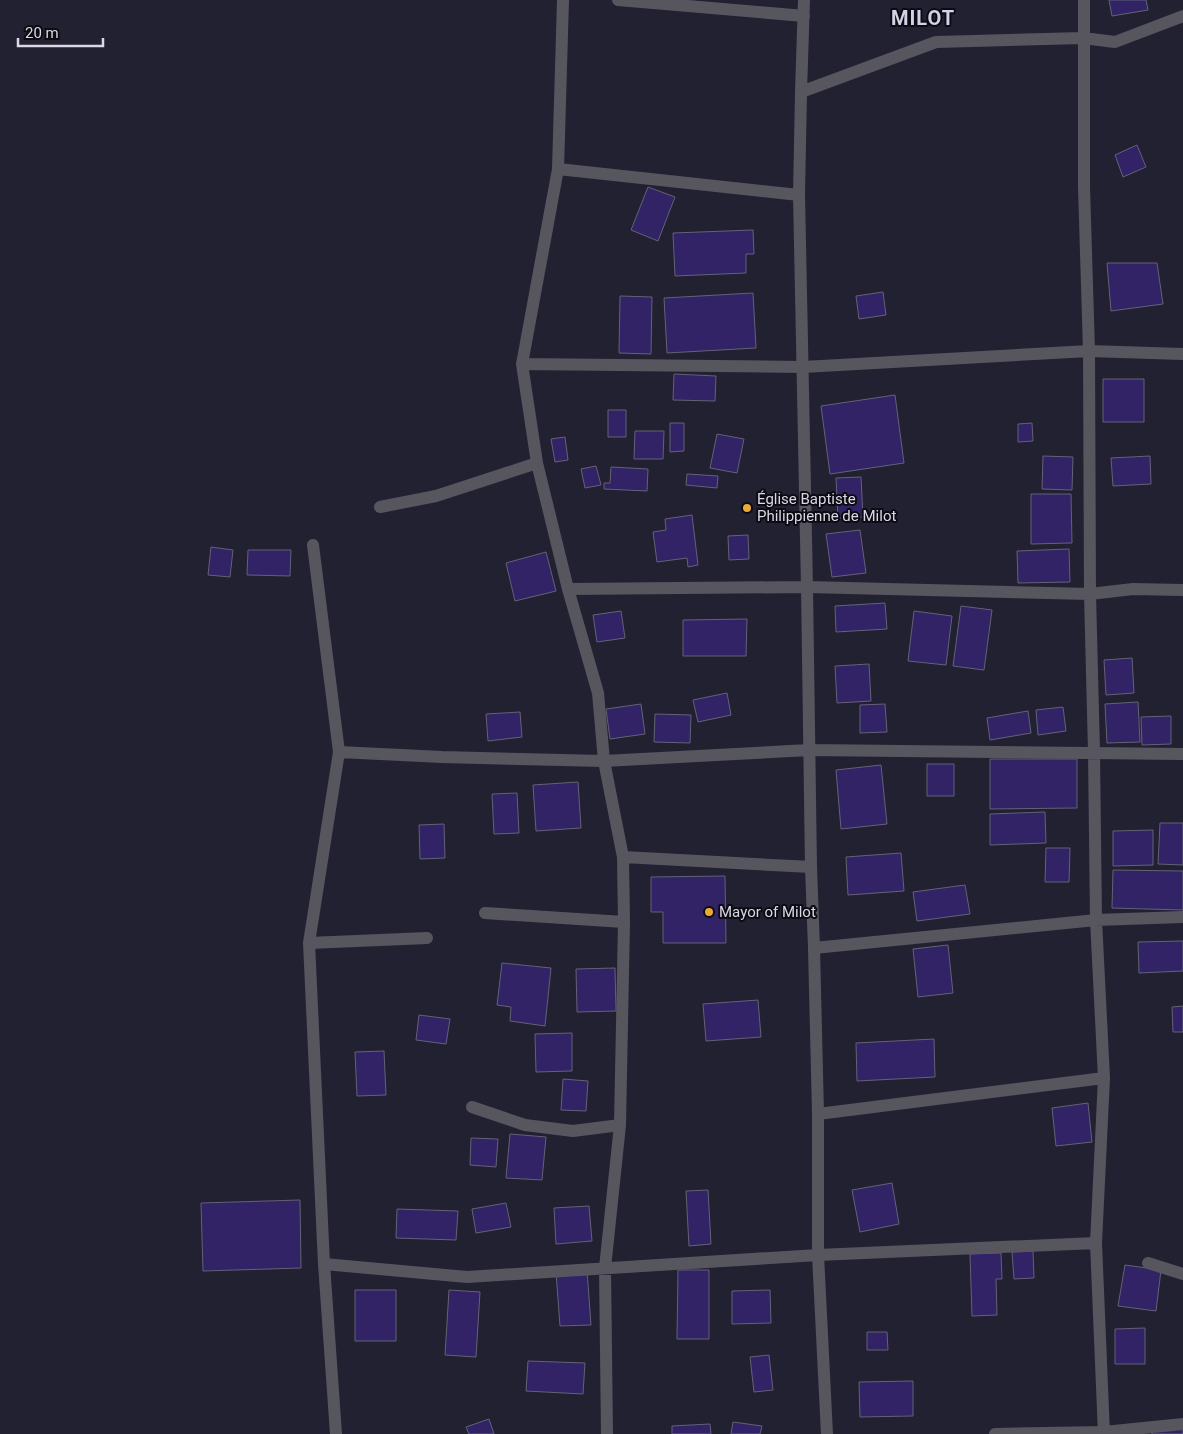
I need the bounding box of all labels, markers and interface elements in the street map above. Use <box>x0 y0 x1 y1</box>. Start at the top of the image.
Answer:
district label: MILOT <box>891 6 955 30</box>
scale bar <box>18 15 102 47</box>
text: 20 m <box>25 24 59 42</box>
place label: Église Baptiste Philippienne de Milot <box>757 490 896 525</box>
marker: Église Baptiste Philippienne de Milot <box>741 502 753 514</box>
place label: Mayor of Milot <box>719 903 816 921</box>
marker: Mayor of Milot <box>703 906 715 918</box>

